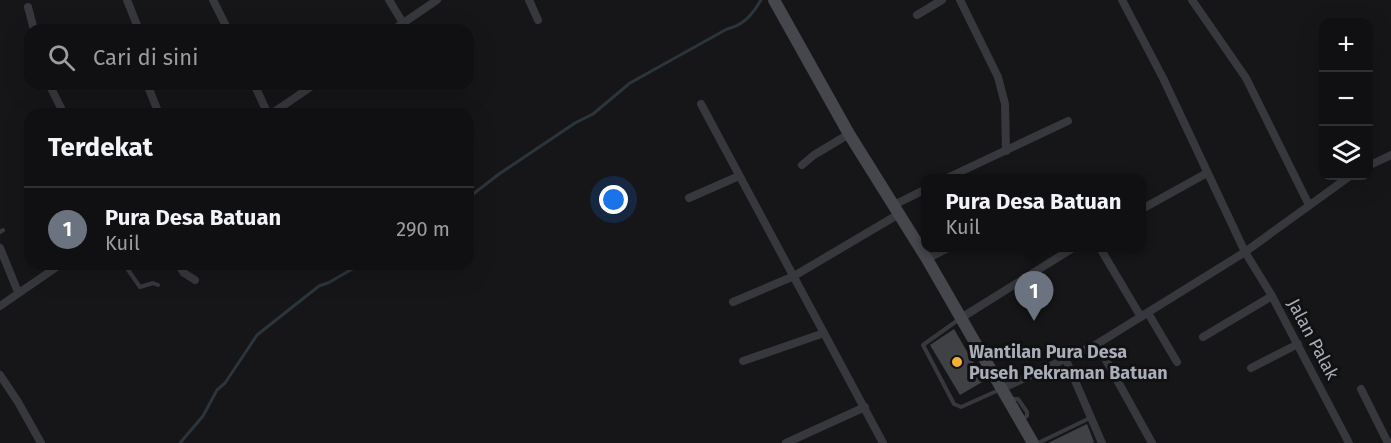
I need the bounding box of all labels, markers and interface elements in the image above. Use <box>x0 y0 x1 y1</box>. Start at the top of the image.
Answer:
map controls <box>1319 18 1373 180</box>
button: + <box>1319 18 1373 72</box>
search box <box>24 24 474 90</box>
icon: search <box>45 41 78 74</box>
text: Cari di sini <box>93 44 198 71</box>
button: − <box>1319 72 1373 126</box>
button: layers <box>1319 126 1373 180</box>
text: Terdekat <box>48 132 153 163</box>
popup <box>921 174 1146 252</box>
your location <box>599 185 628 214</box>
text: Pura Desa Batuan <box>945 188 1122 215</box>
text: Pura Desa Batuan <box>105 204 281 231</box>
text: Kuil <box>945 215 980 239</box>
text: 1 <box>63 217 72 241</box>
text: 290 m <box>396 217 450 241</box>
text: Kuil <box>105 231 140 255</box>
pin: 1 <box>1014 272 1054 321</box>
street label: Jalan Palak <box>1282 295 1344 384</box>
place label: Wantilan Pura Desa Puseh Pekraman Batuan <box>969 341 1168 384</box>
marker: Wantilan Pura Desa Puseh Pekraman Batuan <box>950 355 964 369</box>

